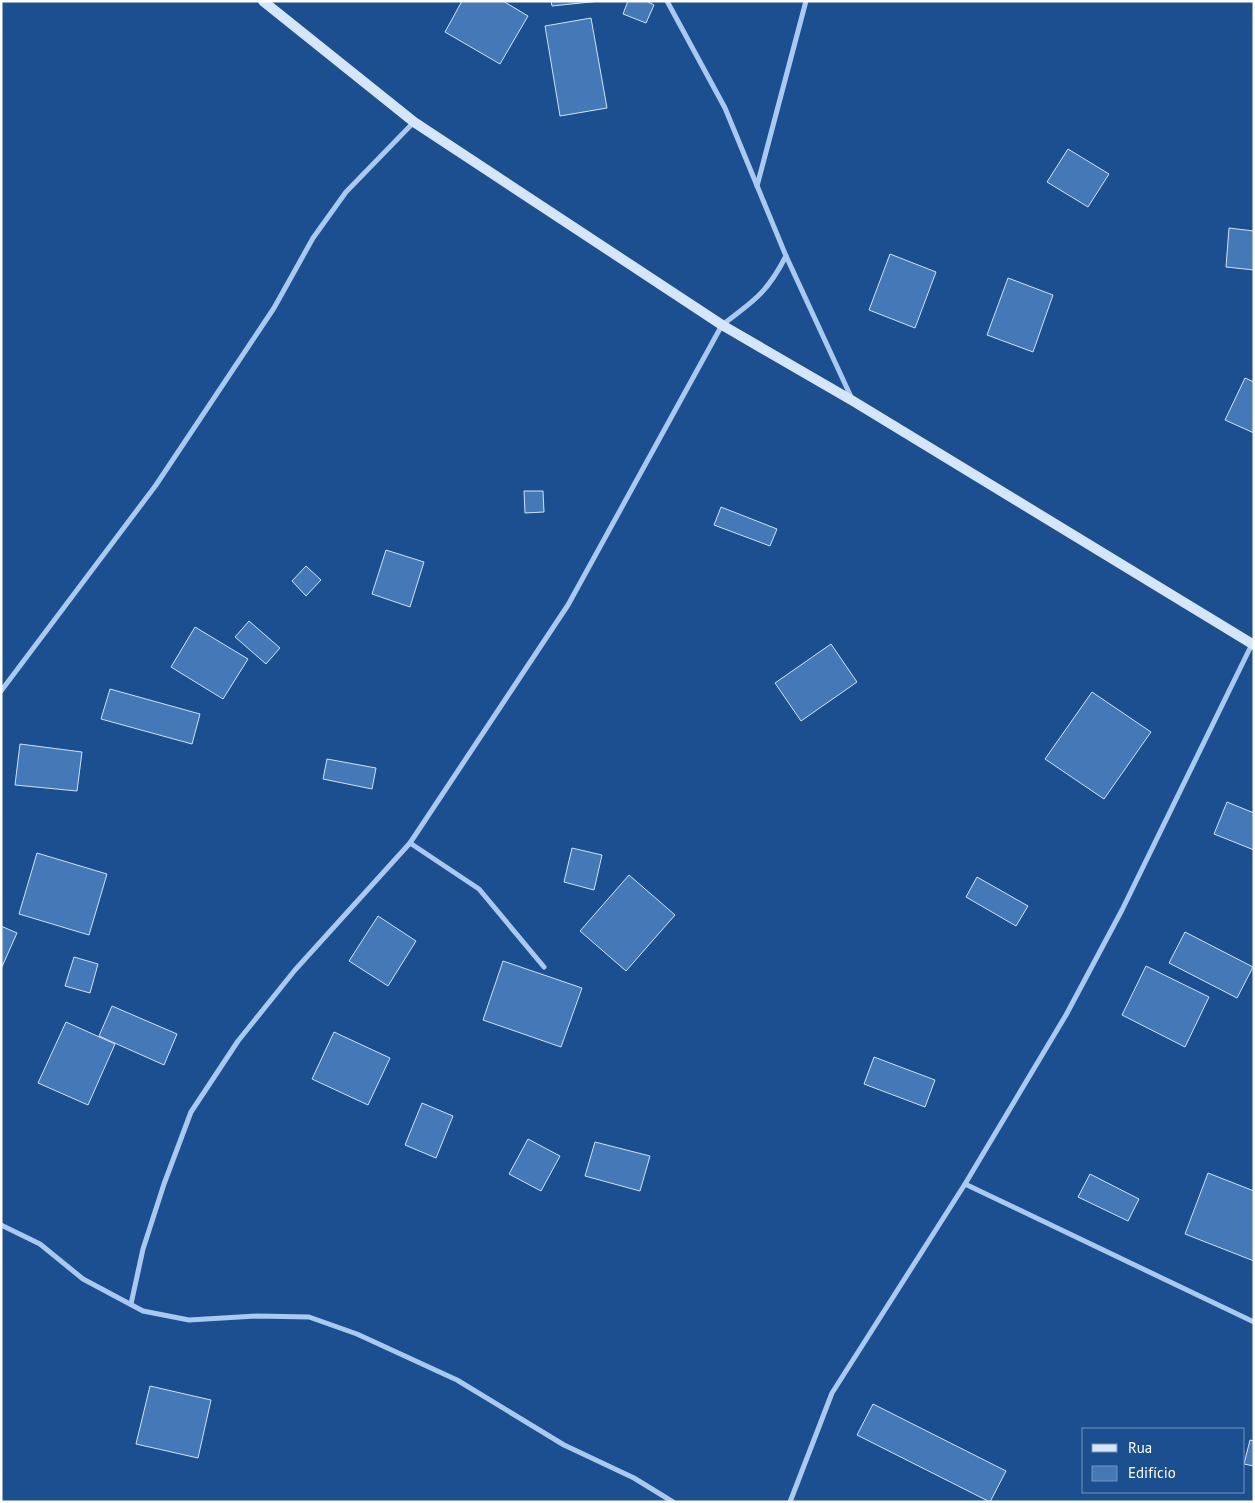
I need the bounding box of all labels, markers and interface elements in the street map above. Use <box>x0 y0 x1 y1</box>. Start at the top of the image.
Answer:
legend <box>1082 1428 1245 1493</box>
text: Rua <box>1128 1438 1152 1457</box>
text: Edifício <box>1128 1463 1176 1482</box>

